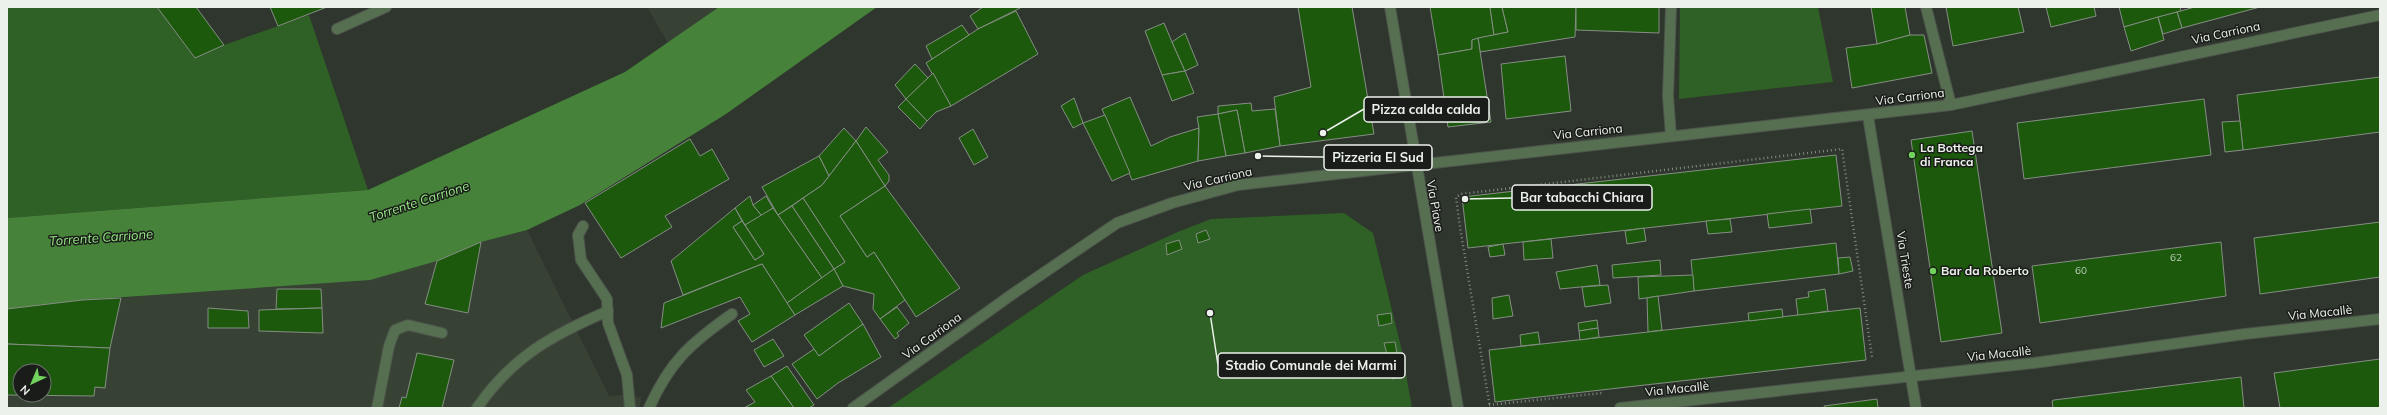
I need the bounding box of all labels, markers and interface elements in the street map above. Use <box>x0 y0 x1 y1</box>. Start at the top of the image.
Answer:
street label: Via Carriona <box>2190 18 2261 47</box>
street label: Via Carriona <box>1875 85 1945 108</box>
callout: Pizza calda calda <box>1364 97 1489 122</box>
text: Pizza calda calda <box>1371 101 1481 117</box>
street label: Via Carriona <box>1553 120 1623 143</box>
place label: La Bottega di Franca <box>1920 140 1983 169</box>
callout: Pizzeria El Sud <box>1324 145 1432 170</box>
text: Pizzeria El Sud <box>1332 149 1424 165</box>
marker: La Bottega di Franca <box>1907 150 1917 160</box>
street label: Via Carriona <box>1182 163 1253 194</box>
water label: Torrente Carrione <box>367 177 471 225</box>
street label: Via Piave <box>1424 179 1447 233</box>
callout: Bar tabacchi Chiara <box>1512 185 1652 210</box>
text: Bar tabacchi Chiara <box>1520 189 1644 205</box>
water label: Torrente Carrione <box>48 225 154 249</box>
street label: Via Trieste <box>1894 230 1917 290</box>
house number: 62 <box>2170 251 2182 264</box>
place label: Bar da Roberto <box>1941 263 2029 278</box>
house number: 60 <box>2075 264 2087 277</box>
marker: Bar da Roberto <box>1928 266 1938 276</box>
street label: Via Macallè <box>2287 302 2353 323</box>
street label: Via Carriona <box>899 309 964 362</box>
street label: Via Macallè <box>1966 343 2032 364</box>
callout: Stadio Comunale dei Marmi <box>1218 353 1405 378</box>
text: Stadio Comunale dei Marmi <box>1225 357 1397 373</box>
north arrow <box>12 363 52 403</box>
street label: Via Macallè <box>1644 378 1710 399</box>
text: N <box>17 382 33 398</box>

